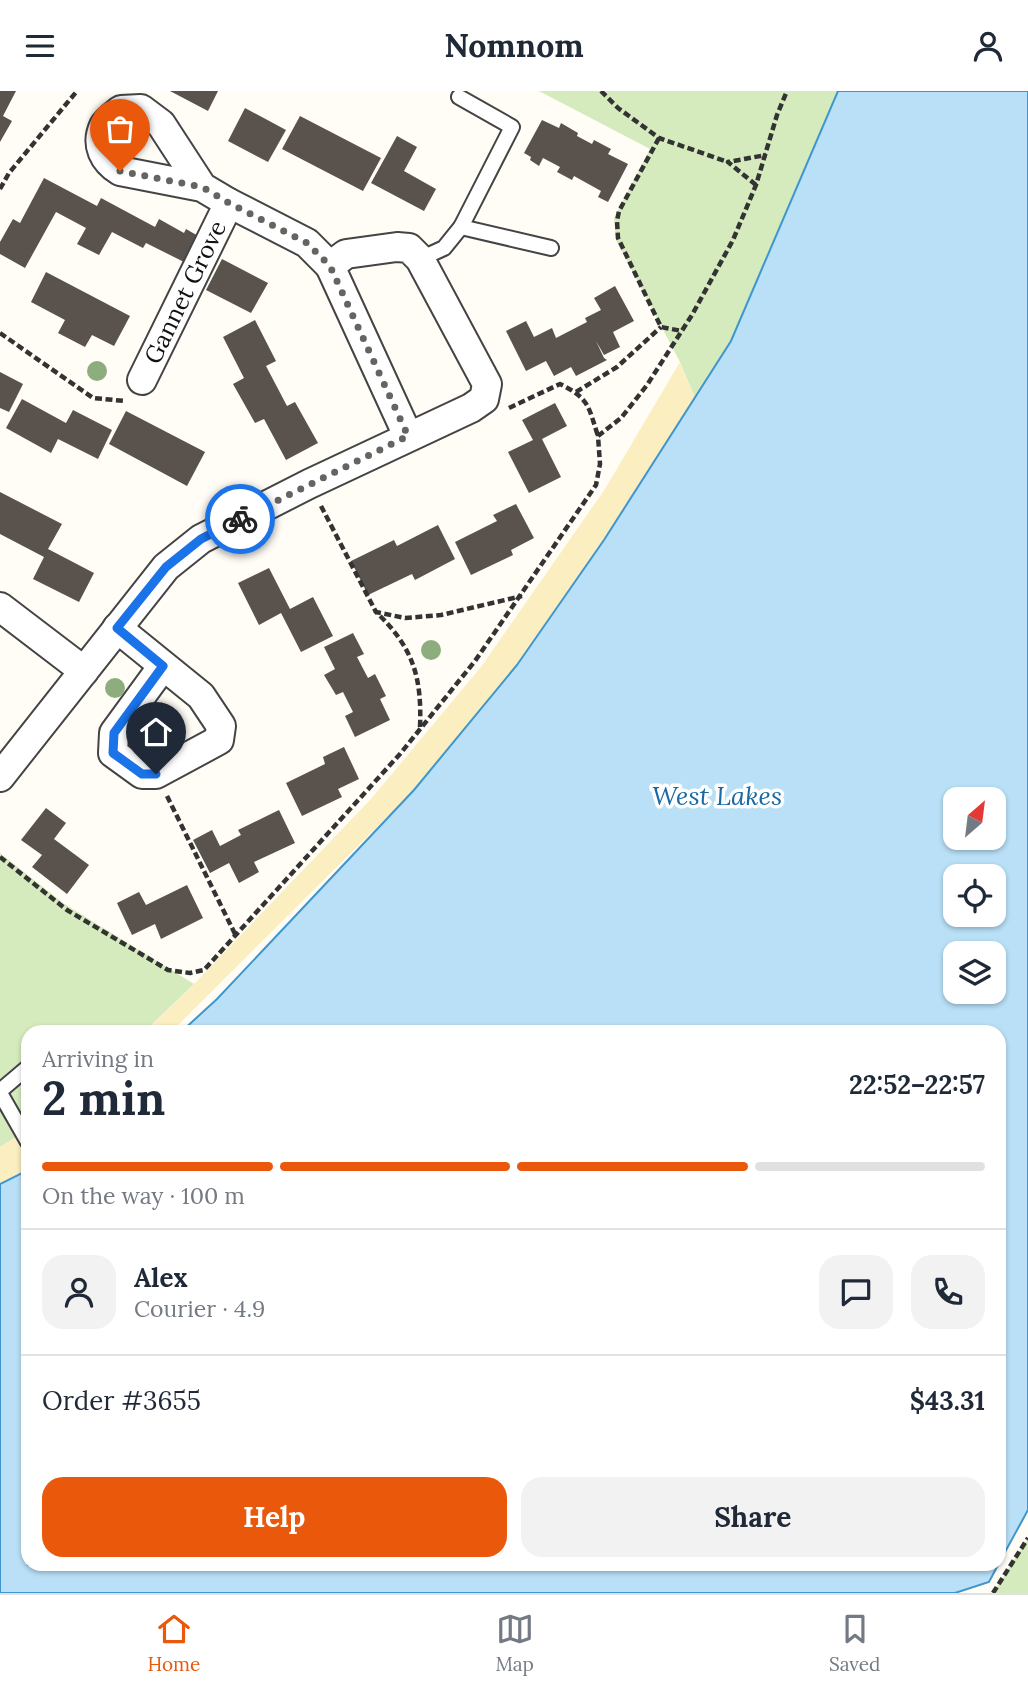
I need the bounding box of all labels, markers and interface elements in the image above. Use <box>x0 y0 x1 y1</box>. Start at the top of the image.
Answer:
text: Nomnom <box>444 25 584 66</box>
icon: menu <box>21 27 59 65</box>
icon: person <box>969 27 1007 65</box>
pin <box>90 99 150 171</box>
icon: bag <box>101 110 139 148</box>
street label: Gannet Grove <box>137 215 233 369</box>
courier <box>205 484 275 554</box>
icon: bike <box>221 500 259 538</box>
pin <box>126 702 186 774</box>
icon: home <box>137 713 175 751</box>
water label: West Lakes <box>652 779 782 812</box>
north arrow <box>943 787 1006 851</box>
map controls <box>943 787 1006 1004</box>
button: locate <box>943 864 1006 927</box>
button: layers <box>943 941 1006 1004</box>
text: Arriving in <box>42 1044 154 1073</box>
text: 22:52–22:57 <box>849 1068 985 1101</box>
text: 2 min <box>42 1069 165 1128</box>
text: On the way · 100 m <box>42 1181 245 1210</box>
button: person <box>42 1255 116 1329</box>
button: chat <box>819 1255 893 1329</box>
button: phone <box>911 1255 985 1329</box>
text: Alex <box>134 1261 188 1294</box>
text: Courier · 4.9 <box>134 1294 265 1323</box>
text: Order #3655 <box>42 1384 201 1417</box>
text: $43.31 <box>910 1384 985 1417</box>
button: Help <box>42 1477 507 1557</box>
button: Share <box>521 1477 985 1557</box>
tab: Home <box>148 1610 200 1676</box>
tab: Map <box>495 1610 534 1676</box>
tab: Saved <box>829 1610 880 1676</box>

